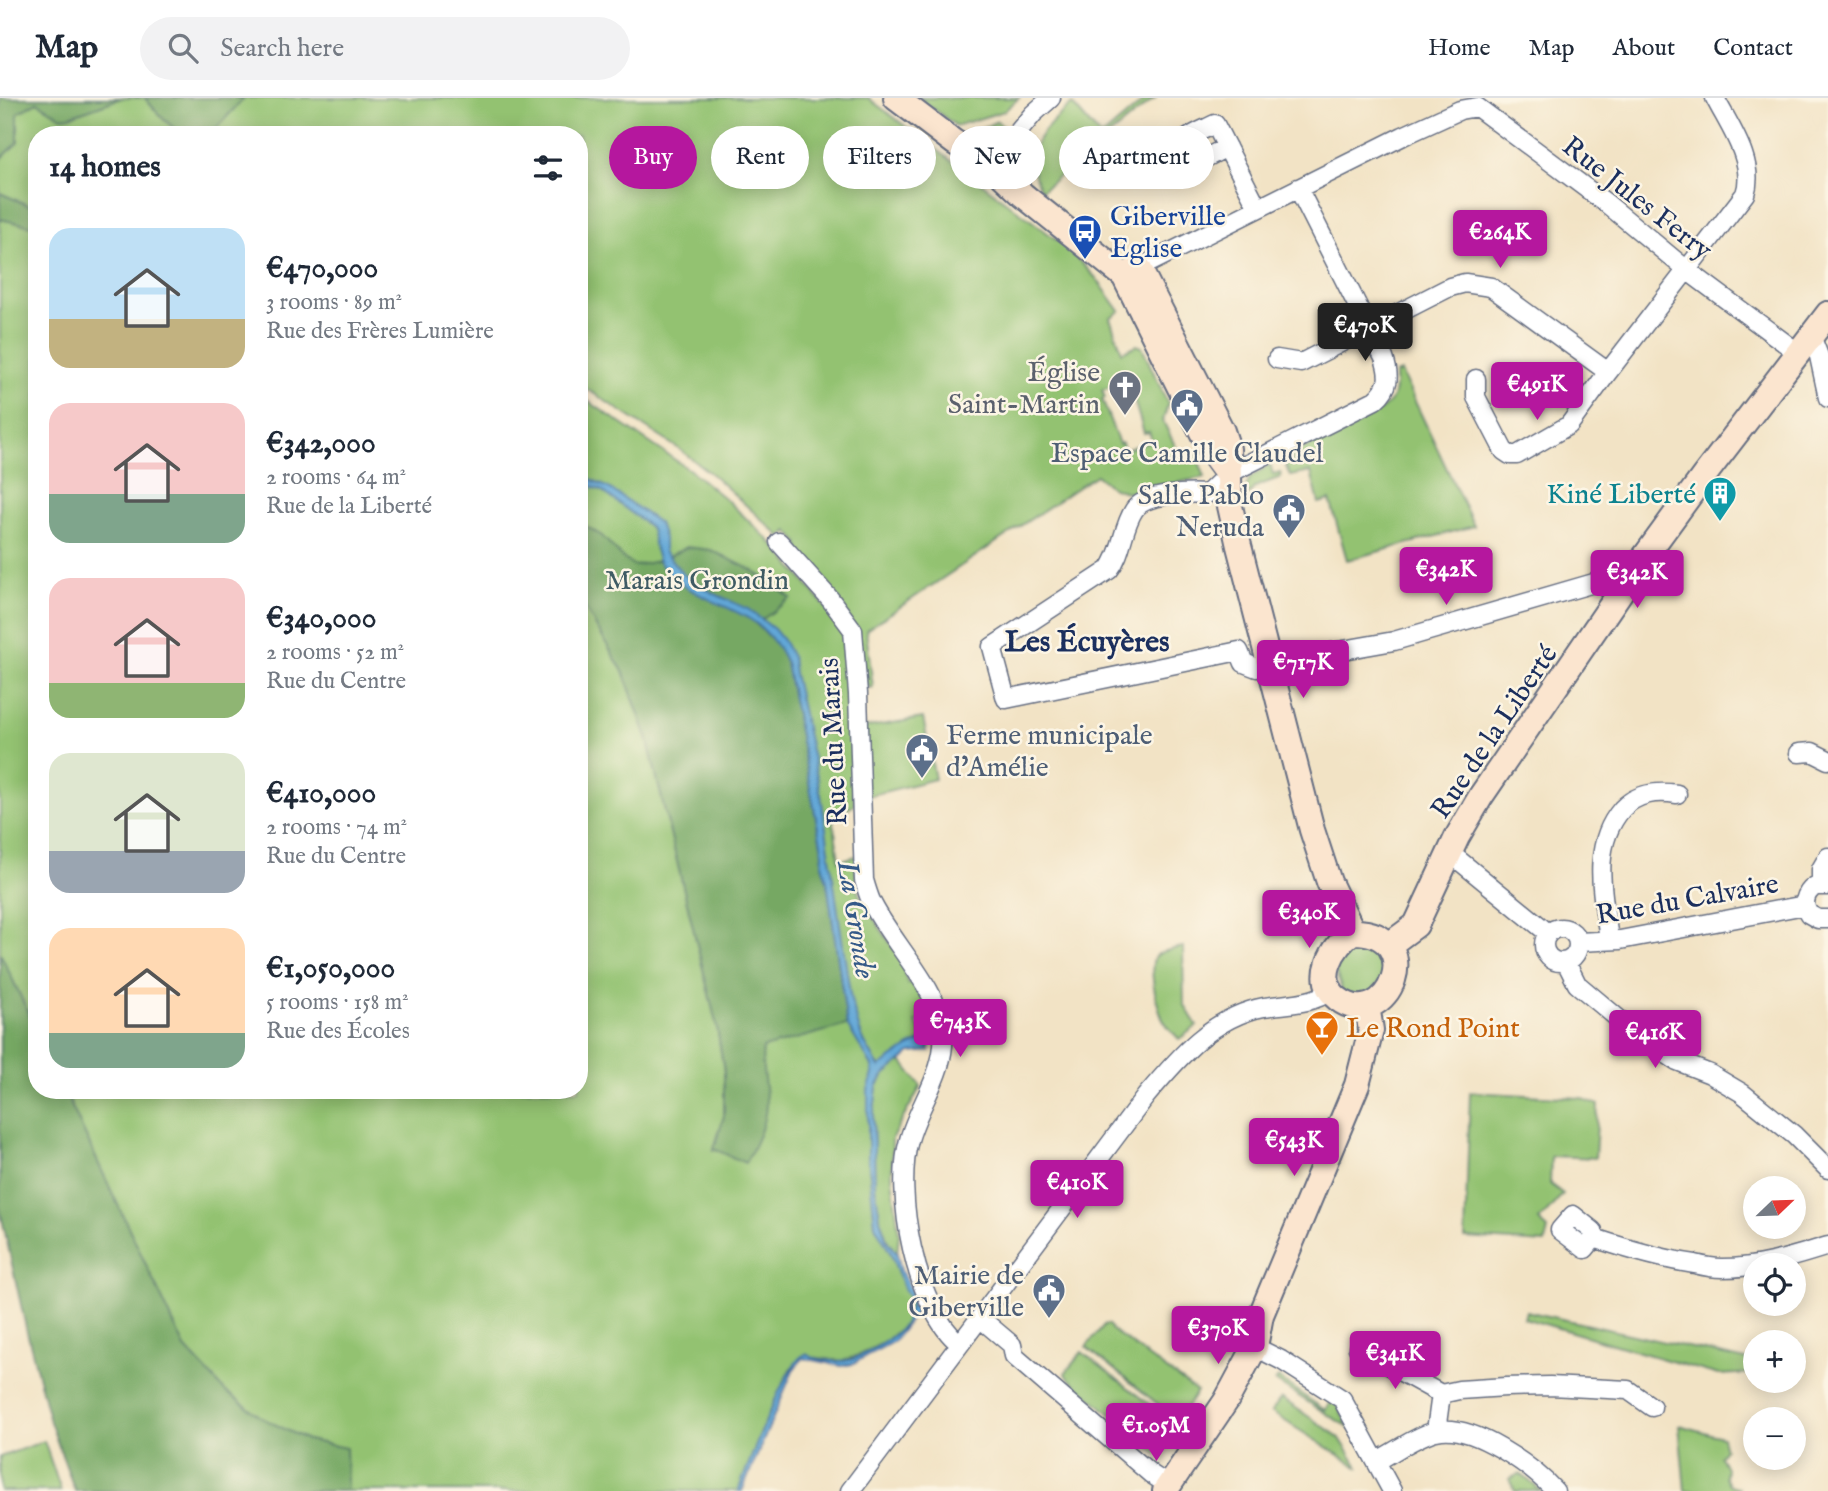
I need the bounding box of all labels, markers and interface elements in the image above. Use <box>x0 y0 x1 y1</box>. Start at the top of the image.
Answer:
search box <box>140 17 630 80</box>
text: Map <box>35 27 98 69</box>
icon: search <box>164 29 202 67</box>
text: Search here <box>220 32 344 65</box>
text: Home <box>1428 33 1491 64</box>
text: Map <box>1529 33 1575 64</box>
text: About <box>1613 33 1675 64</box>
text: Contact <box>1713 33 1793 64</box>
chip: Buy <box>609 126 697 189</box>
chip: Rent <box>711 126 809 189</box>
chip: Filters <box>823 126 936 189</box>
chip: New <box>950 126 1045 189</box>
chip: Apartment <box>1059 126 1214 189</box>
street label: Rue Jules Ferry <box>1554 129 1719 269</box>
text: 14 homes <box>49 149 161 187</box>
icon: filters <box>529 149 567 187</box>
place label: Giberville Eglise <box>1110 200 1226 267</box>
pin: €264K <box>1451 211 1549 270</box>
bus stop icon: Giberville Eglise <box>1066 212 1104 261</box>
text: €264K <box>1469 218 1531 247</box>
text: €470,000 <box>266 250 378 288</box>
icon: home <box>105 256 189 340</box>
text: 3 rooms · 89 m² <box>266 288 402 317</box>
pin: €470K <box>1316 303 1414 363</box>
text: €470K <box>1334 311 1396 340</box>
text: Rue des Frères Lumière <box>266 317 494 346</box>
place label: Église Saint-Martin <box>948 355 1100 423</box>
pin: €491K <box>1488 362 1586 422</box>
church icon: Église Saint-Martin <box>1106 368 1144 417</box>
text: €491K <box>1507 370 1567 399</box>
public building icon: Espace Camille Claudel <box>1168 386 1206 435</box>
text: €342,000 <box>266 425 376 463</box>
icon: home <box>105 431 189 515</box>
place label: Espace Camille Claudel <box>1051 437 1324 472</box>
text: 2 rooms · 64 m² <box>266 463 406 492</box>
building icon: Kiné Liberté <box>1701 474 1739 523</box>
place label: Kiné Liberté <box>1547 478 1696 513</box>
place label: Salle Pablo Neruda <box>1138 479 1265 546</box>
public building icon: Salle Pablo Neruda <box>1270 491 1308 540</box>
text: Rue de la Liberté <box>266 492 432 521</box>
pin: €342K <box>1397 547 1495 607</box>
pin: €342K <box>1588 550 1686 610</box>
text: €342K <box>1416 555 1476 584</box>
text: €342K <box>1607 558 1667 587</box>
park label: Marais Grondin <box>605 564 789 599</box>
text: €340,000 <box>266 600 376 638</box>
icon: home <box>105 606 189 690</box>
district label: Les Écuyères <box>1004 622 1170 662</box>
text: 2 rooms · 52 m² <box>266 638 404 667</box>
street label: Rue de la Liberté <box>1424 639 1566 826</box>
pin: €717K <box>1254 640 1352 700</box>
text: €717K <box>1273 648 1333 677</box>
street label: Rue du Marais <box>813 657 856 827</box>
text: Rue du Centre <box>266 667 406 696</box>
place label: Ferme municipale d'Amélie <box>946 719 1153 786</box>
public building icon: Ferme municipale d'Amélie <box>903 731 941 780</box>
text: €410,000 <box>266 775 376 813</box>
icon: home <box>105 781 189 865</box>
text: 2 rooms · 74 m² <box>266 813 407 842</box>
text: Rue du Centre <box>266 842 406 871</box>
water label: La Gronde <box>827 856 883 981</box>
street label: Rue du Calvaire <box>1593 867 1782 934</box>
pin: €340K <box>1260 890 1358 950</box>
text: €340K <box>1278 898 1340 927</box>
text: €1,050,000 <box>266 950 395 988</box>
icon: home <box>105 956 189 1040</box>
text: 5 rooms · 158 m² <box>266 988 409 1017</box>
pin: €743K <box>911 1000 1009 1059</box>
text: €743K <box>930 1007 990 1036</box>
bar icon: Le Rond Point <box>1303 1008 1341 1057</box>
pin: €416K <box>1606 1010 1704 1070</box>
place label: Le Rond Point <box>1346 1012 1520 1047</box>
text: Rue des Écoles <box>266 1017 410 1046</box>
text: €416K <box>1625 1018 1685 1047</box>
pin: €543K <box>1245 1118 1343 1178</box>
text: €543K <box>1265 1126 1323 1155</box>
pin: €410K <box>1028 1160 1126 1220</box>
text: €410K <box>1046 1168 1108 1197</box>
north arrow <box>1743 1176 1806 1239</box>
map controls <box>1743 1176 1806 1470</box>
button: locate <box>1743 1253 1806 1316</box>
place label: Mairie de Giberville <box>908 1259 1024 1326</box>
public building icon: Mairie de Giberville <box>1030 1271 1068 1320</box>
pin: €370K <box>1169 1306 1267 1366</box>
text: €370K <box>1188 1314 1248 1343</box>
button: + <box>1743 1330 1806 1393</box>
pin: €341K <box>1346 1332 1444 1391</box>
text: €341K <box>1366 1339 1424 1368</box>
pin: €1.05M <box>1099 1404 1213 1463</box>
button: − <box>1743 1407 1806 1470</box>
text: €1.05M <box>1122 1411 1190 1440</box>

